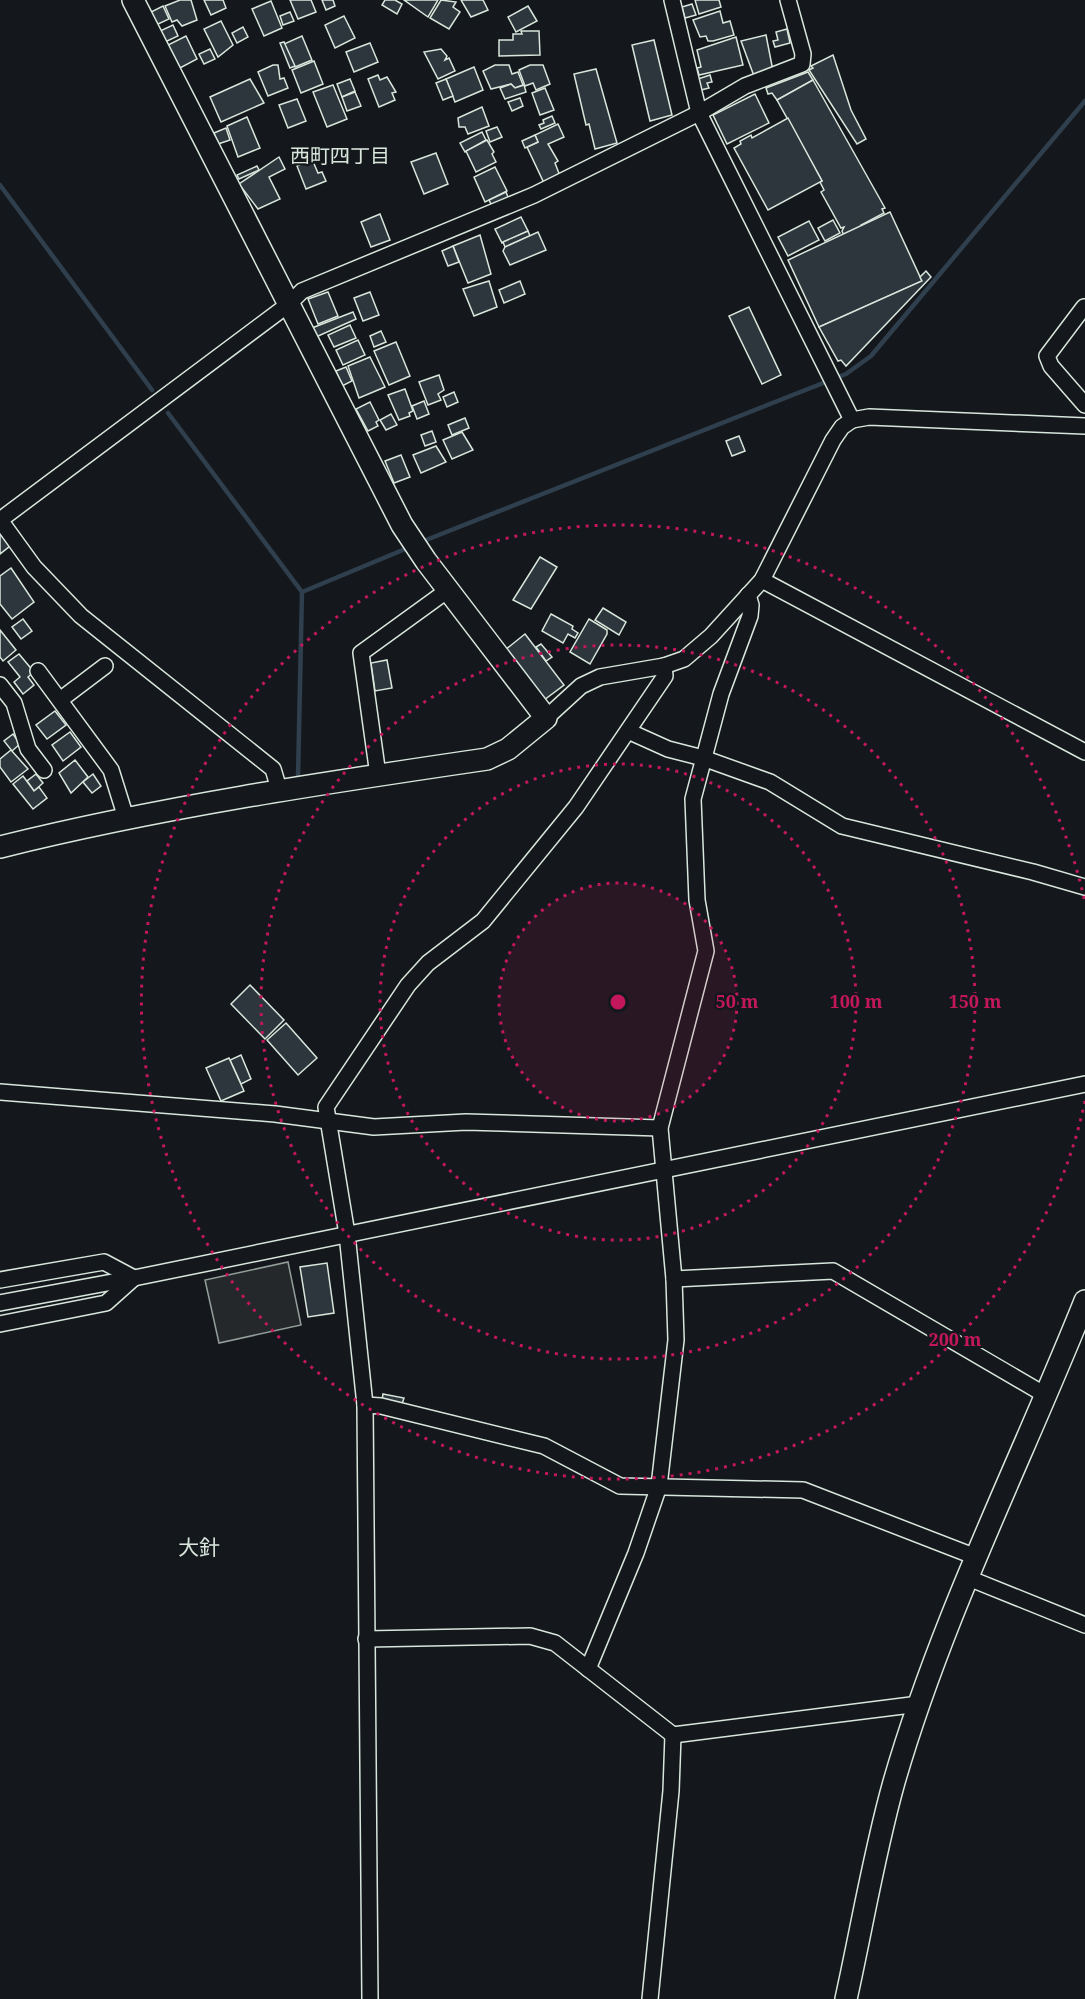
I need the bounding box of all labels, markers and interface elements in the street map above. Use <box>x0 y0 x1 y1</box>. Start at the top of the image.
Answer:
district label: 西町四丁目 <box>290 142 390 169</box>
text: 50 m <box>716 989 759 1013</box>
text: 100 m <box>830 989 883 1013</box>
text: 150 m <box>949 989 1002 1013</box>
centre of rings <box>608 992 628 1012</box>
text: 200 m <box>929 1327 982 1351</box>
district label: 大針 <box>178 1533 220 1561</box>

